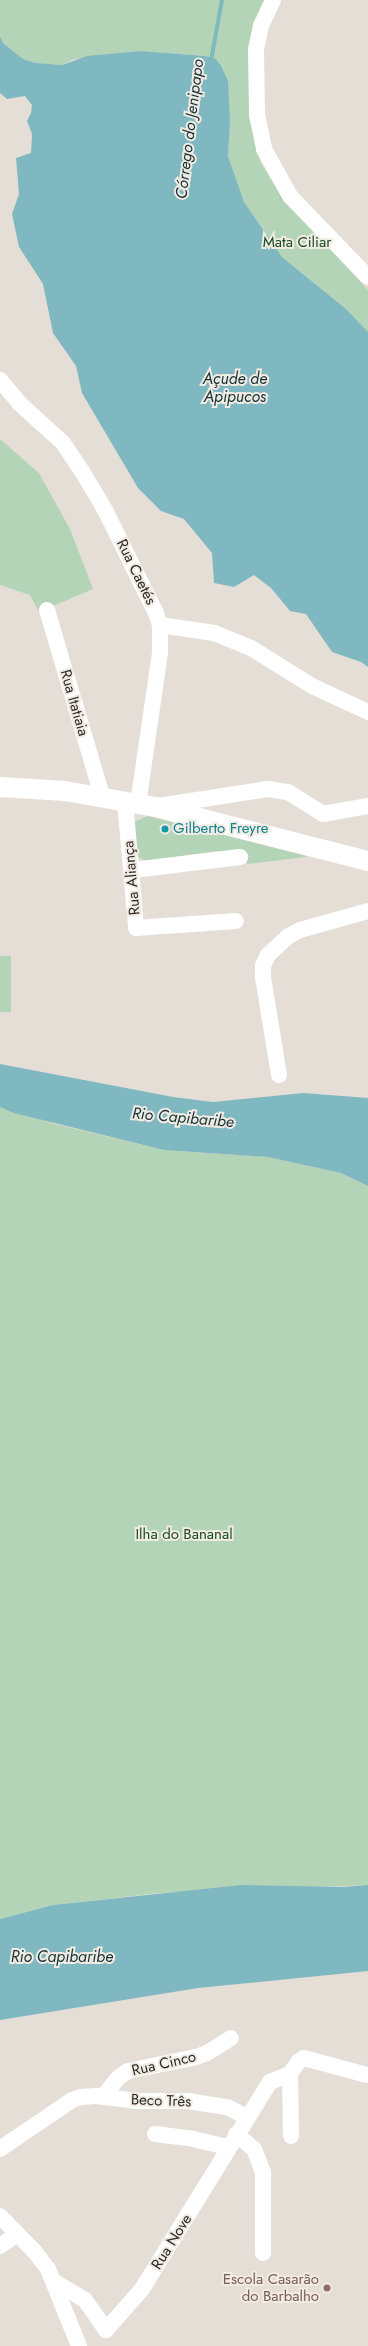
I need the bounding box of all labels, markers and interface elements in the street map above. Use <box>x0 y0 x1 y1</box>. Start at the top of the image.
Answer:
water label: Córrego do Jenipapo <box>172 58 208 200</box>
park label: Mata Ciliar <box>263 234 331 252</box>
water label: Açude de Apipucos <box>203 369 267 407</box>
street label: Rua Caetés <box>112 536 160 608</box>
street label: Rua Itatiaia <box>56 668 92 738</box>
place label: Gilberto Freyre <box>173 820 269 838</box>
marker: Gilberto Freyre <box>160 824 170 834</box>
street label: Rua Aliança <box>120 840 144 916</box>
water label: Rio Capibaribe <box>131 1104 235 1132</box>
park label: Ilha do Bananal <box>135 1526 233 1544</box>
water label: Rio Capibaribe <box>11 1947 113 1967</box>
street label: Rua Cinco <box>130 2048 198 2080</box>
street label: Beco Três <box>130 2091 192 2111</box>
street label: Rua Nove <box>148 2211 196 2273</box>
place label: Escola Casarão do Barbalho <box>223 2270 319 2305</box>
marker: Escola Casarão do Barbalho <box>322 2283 332 2293</box>

